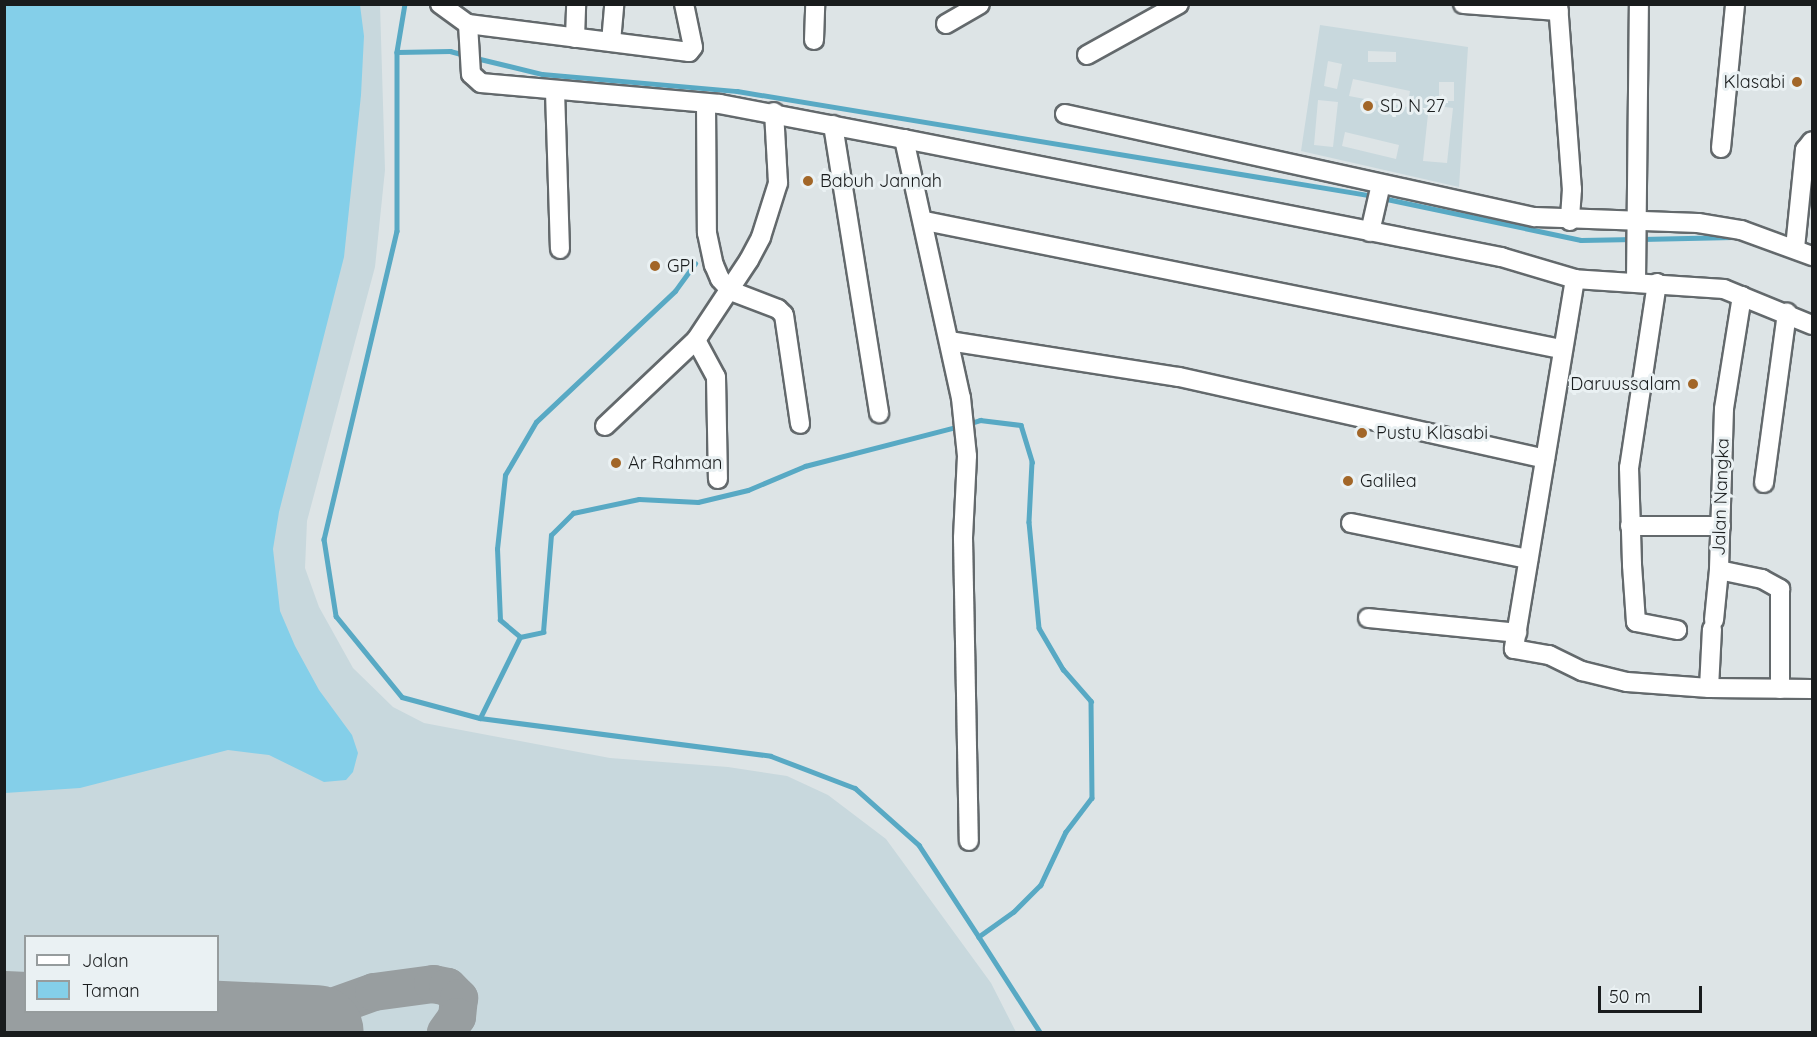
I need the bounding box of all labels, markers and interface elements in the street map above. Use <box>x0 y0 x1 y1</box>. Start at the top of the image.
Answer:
place label: Klasabi <box>1724 71 1785 93</box>
marker: Klasabi <box>1790 75 1804 89</box>
place label: SD N 27 <box>1380 95 1445 117</box>
marker: SD N 27 <box>1361 99 1375 113</box>
place label: Babuh Jannah <box>820 170 942 192</box>
marker: Babuh Jannah <box>801 174 815 188</box>
place label: GPI <box>667 255 695 277</box>
marker: GPI <box>648 259 662 273</box>
place label: Daruussalam <box>1570 373 1681 395</box>
marker: Daruussalam <box>1686 377 1700 391</box>
place label: Pustu Klasabi <box>1376 422 1488 444</box>
marker: Pustu Klasabi <box>1353 424 1371 442</box>
street label: Jalan Nangka <box>1708 438 1734 556</box>
place label: Ar Rahman <box>628 452 722 474</box>
marker: Ar Rahman <box>609 456 623 470</box>
place label: Galilea <box>1360 470 1417 492</box>
marker: Galilea <box>1341 474 1355 488</box>
legend <box>24 935 219 1013</box>
text: Jalan <box>82 949 129 972</box>
scale bar <box>1601 974 1704 1012</box>
text: Taman <box>82 979 140 1002</box>
text: 50 m <box>1609 985 1651 1008</box>

